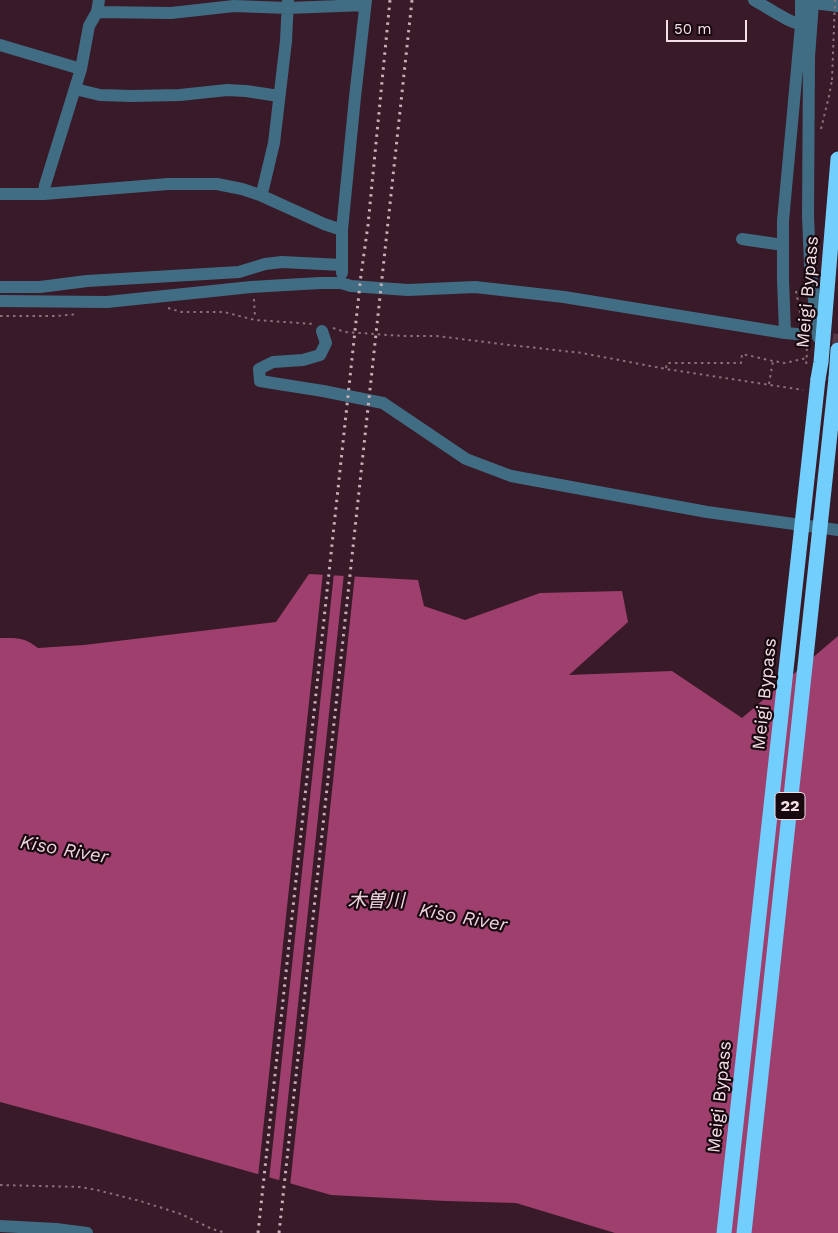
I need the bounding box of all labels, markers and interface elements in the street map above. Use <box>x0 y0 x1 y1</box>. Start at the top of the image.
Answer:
scale bar <box>668 10 749 42</box>
text: 50 m <box>674 20 711 38</box>
street label: Meigi Bypass <box>792 235 824 349</box>
street label: Meigi Bypass <box>748 637 782 751</box>
road number: 22 <box>775 792 805 819</box>
water label: Kiso River <box>18 831 110 869</box>
water label: 木曽川 <box>348 890 404 912</box>
water label: Kiso River <box>417 899 509 937</box>
street label: Meigi Bypass <box>703 1040 737 1154</box>

